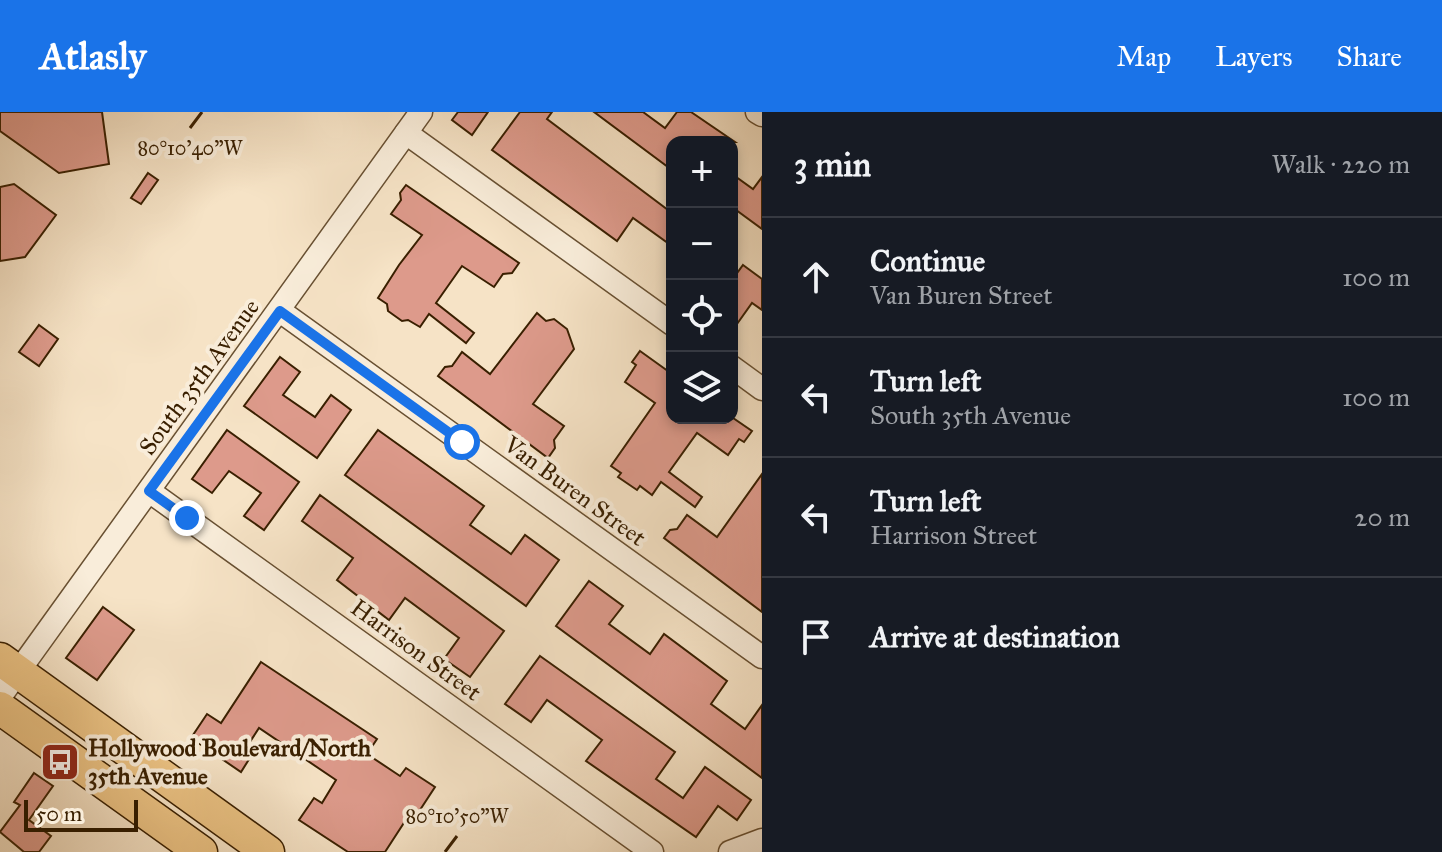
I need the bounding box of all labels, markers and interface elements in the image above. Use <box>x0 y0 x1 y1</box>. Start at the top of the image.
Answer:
text: Atlasly <box>40 33 146 79</box>
text: Map <box>1116 39 1171 74</box>
text: Layers <box>1215 39 1293 74</box>
text: Share <box>1337 39 1402 74</box>
text: 80°10'40"W <box>137 136 244 160</box>
map controls <box>666 136 738 424</box>
button: + <box>666 136 738 208</box>
text: 3 min <box>794 144 871 185</box>
text: Walk · 220 m <box>1271 148 1410 180</box>
button: − <box>666 208 738 280</box>
text: Continue <box>870 243 985 279</box>
icon: ahead <box>794 255 838 299</box>
text: 100 m <box>1342 261 1410 293</box>
text: Van Buren Street <box>870 279 1052 311</box>
button: locate <box>666 280 738 352</box>
street label: South 35th Avenue <box>132 293 266 461</box>
button: layers <box>666 352 738 424</box>
text: Turn left <box>870 363 981 399</box>
icon: left <box>794 375 838 419</box>
text: 100 m <box>1342 381 1410 413</box>
text: South 35th Avenue <box>870 399 1071 431</box>
route start <box>444 424 480 460</box>
street label: Van Buren Street <box>497 429 652 553</box>
text: Turn left <box>870 483 981 519</box>
icon: left <box>794 495 838 539</box>
route end <box>169 500 205 536</box>
text: 20 m <box>1355 501 1410 533</box>
text: Harrison Street <box>870 519 1037 551</box>
street label: Harrison Street <box>345 593 488 708</box>
icon: arrive <box>794 615 838 659</box>
text: Arrive at destination <box>870 619 1120 655</box>
place label: Hollywood Boulevard/North 35th Avenue <box>88 733 372 791</box>
bus stop icon: Hollywood Boulevard/North 35th Avenue <box>39 741 81 783</box>
scale bar <box>24 796 138 832</box>
text: 50 m <box>36 800 82 827</box>
text: 80°10'50"W <box>405 804 510 828</box>

